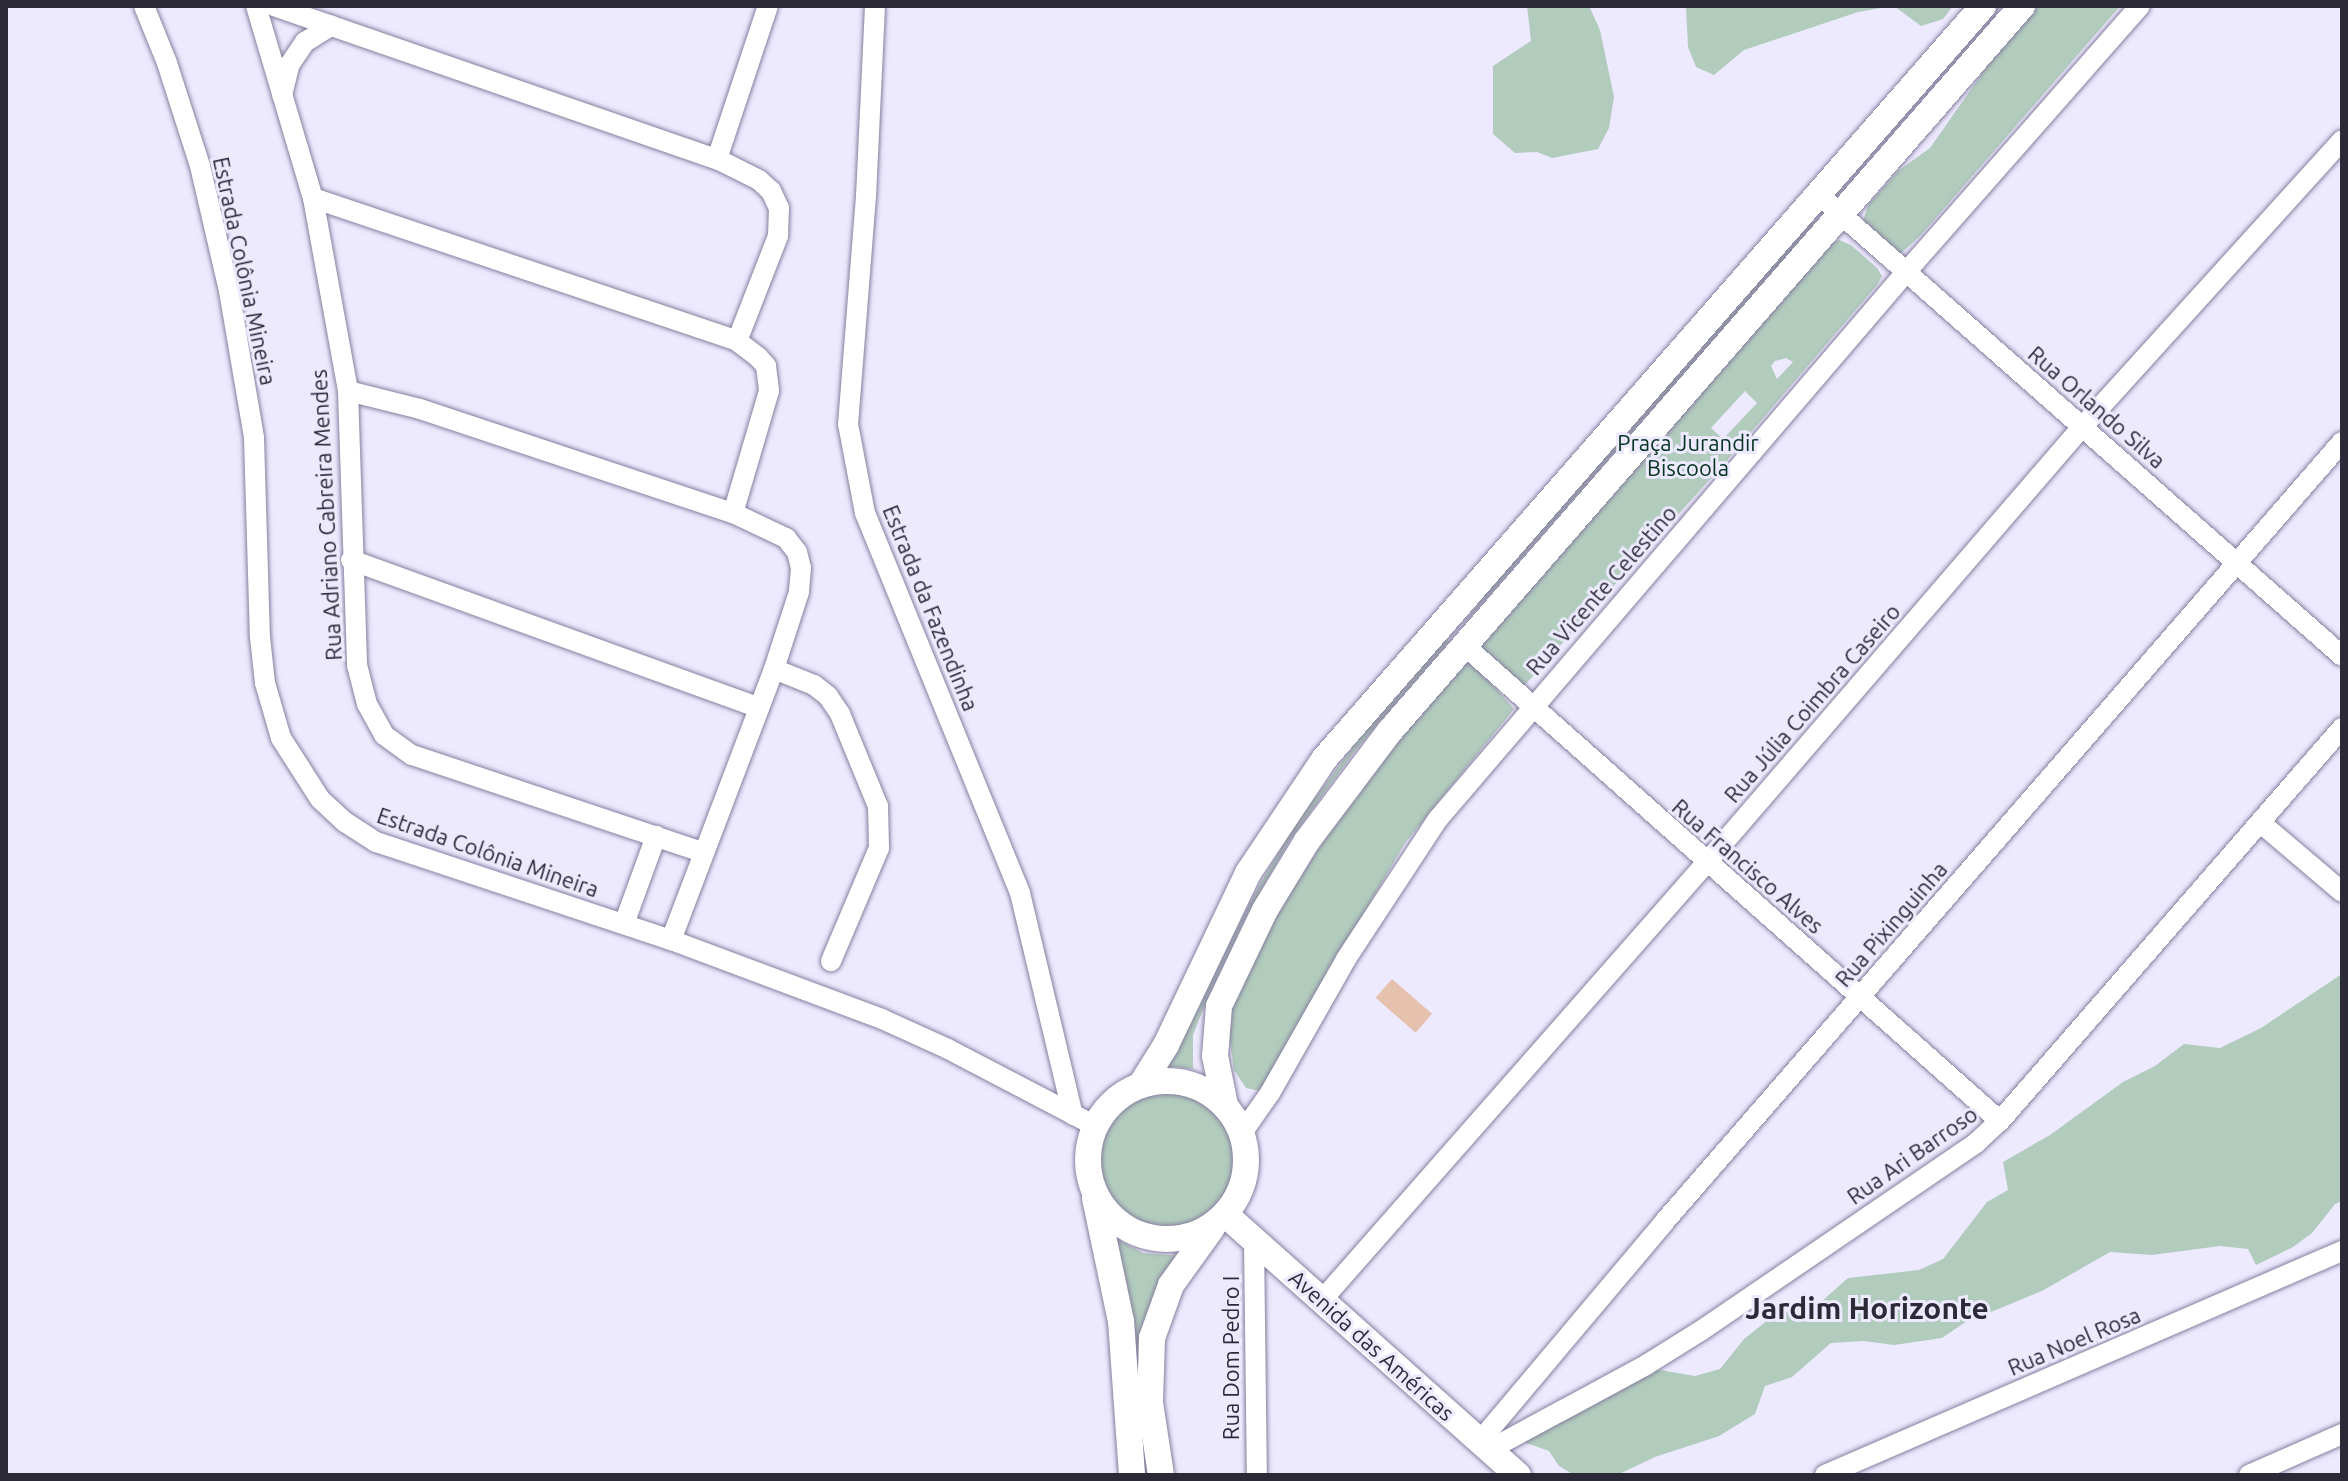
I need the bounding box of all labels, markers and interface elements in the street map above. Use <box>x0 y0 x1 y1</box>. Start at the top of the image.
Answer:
street label: Estrada Colônia Mineira <box>208 154 282 388</box>
street label: Rua Orlando Silva <box>2023 340 2171 474</box>
street label: Rua Adriano Cabreira Mendes <box>305 369 347 661</box>
park label: Praça Jurandir Biscoola <box>1617 429 1759 480</box>
street label: Rua Vicente Celestino <box>1520 500 1682 680</box>
street label: Estrada da Fazendinha <box>878 501 984 715</box>
street label: Rua Júlia Coimbra Caseiro <box>1718 598 1906 808</box>
street label: Rua Francisco Alves <box>1667 793 1829 939</box>
street label: Estrada Colônia Mineira <box>374 802 602 902</box>
street label: Rua Pixinguinha <box>1829 856 1953 992</box>
street label: Rua Ari Barroso <box>1842 1100 1982 1210</box>
street label: Avenida das Américas <box>1284 1264 1460 1426</box>
street label: Rua Dom Pedro I <box>1218 1276 1244 1440</box>
district label: Jardim Horizonte <box>1745 1290 1989 1326</box>
street label: Rua Noel Rosa <box>2004 1301 2144 1381</box>

